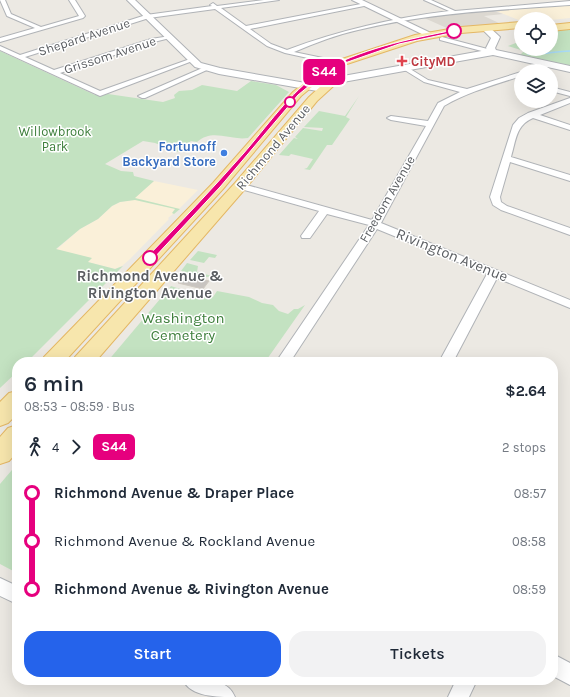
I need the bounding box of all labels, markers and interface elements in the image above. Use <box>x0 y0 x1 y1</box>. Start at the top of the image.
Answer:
map controls <box>514 12 558 108</box>
button: locate <box>514 12 558 56</box>
street label: Shepard Avenue <box>36 15 132 59</box>
unlabelled marker <box>446 23 462 39</box>
street label: Grissom Avenue <box>62 33 158 77</box>
place label: CityMD <box>411 54 456 69</box>
marker: CityMD <box>396 55 408 67</box>
line badge: S44 <box>301 59 347 85</box>
text: S44 <box>311 63 337 80</box>
button: layers <box>514 64 558 108</box>
unlabelled marker <box>284 96 296 108</box>
street label: Richmond Avenue <box>233 101 313 193</box>
park label: Willowbrook Park <box>18 124 92 154</box>
place label: Fortunoff Backyard Store <box>122 139 216 169</box>
marker: Fortunoff Backyard Store <box>219 148 229 158</box>
street label: Freedom Avenue <box>356 153 418 245</box>
street label: Rivington Avenue <box>393 224 511 286</box>
marker: Richmond Avenue & Rivington Avenue <box>142 250 158 266</box>
place label: Richmond Avenue & Rivington Avenue <box>77 267 223 302</box>
park label: Washington Cemetery <box>141 309 225 344</box>
text: 6 min <box>24 371 84 397</box>
text: $2.64 <box>505 382 546 400</box>
text: 08:53 – 08:59 · Bus <box>24 399 135 414</box>
icon: walk <box>24 436 46 458</box>
icon: forward <box>65 436 87 458</box>
text: S44 <box>101 438 127 455</box>
text: 4 <box>52 440 59 455</box>
text: 2 stops <box>502 440 546 455</box>
text: Richmond Avenue & Draper Place <box>54 484 294 502</box>
text: 08:57 <box>514 486 546 501</box>
text: Richmond Avenue & Rockland Avenue <box>54 532 315 550</box>
text: 08:58 <box>512 534 546 549</box>
text: Richmond Avenue & Rivington Avenue <box>54 580 329 598</box>
text: 08:59 <box>512 582 546 597</box>
button: Start <box>24 631 281 677</box>
button: Tickets <box>289 631 546 677</box>

